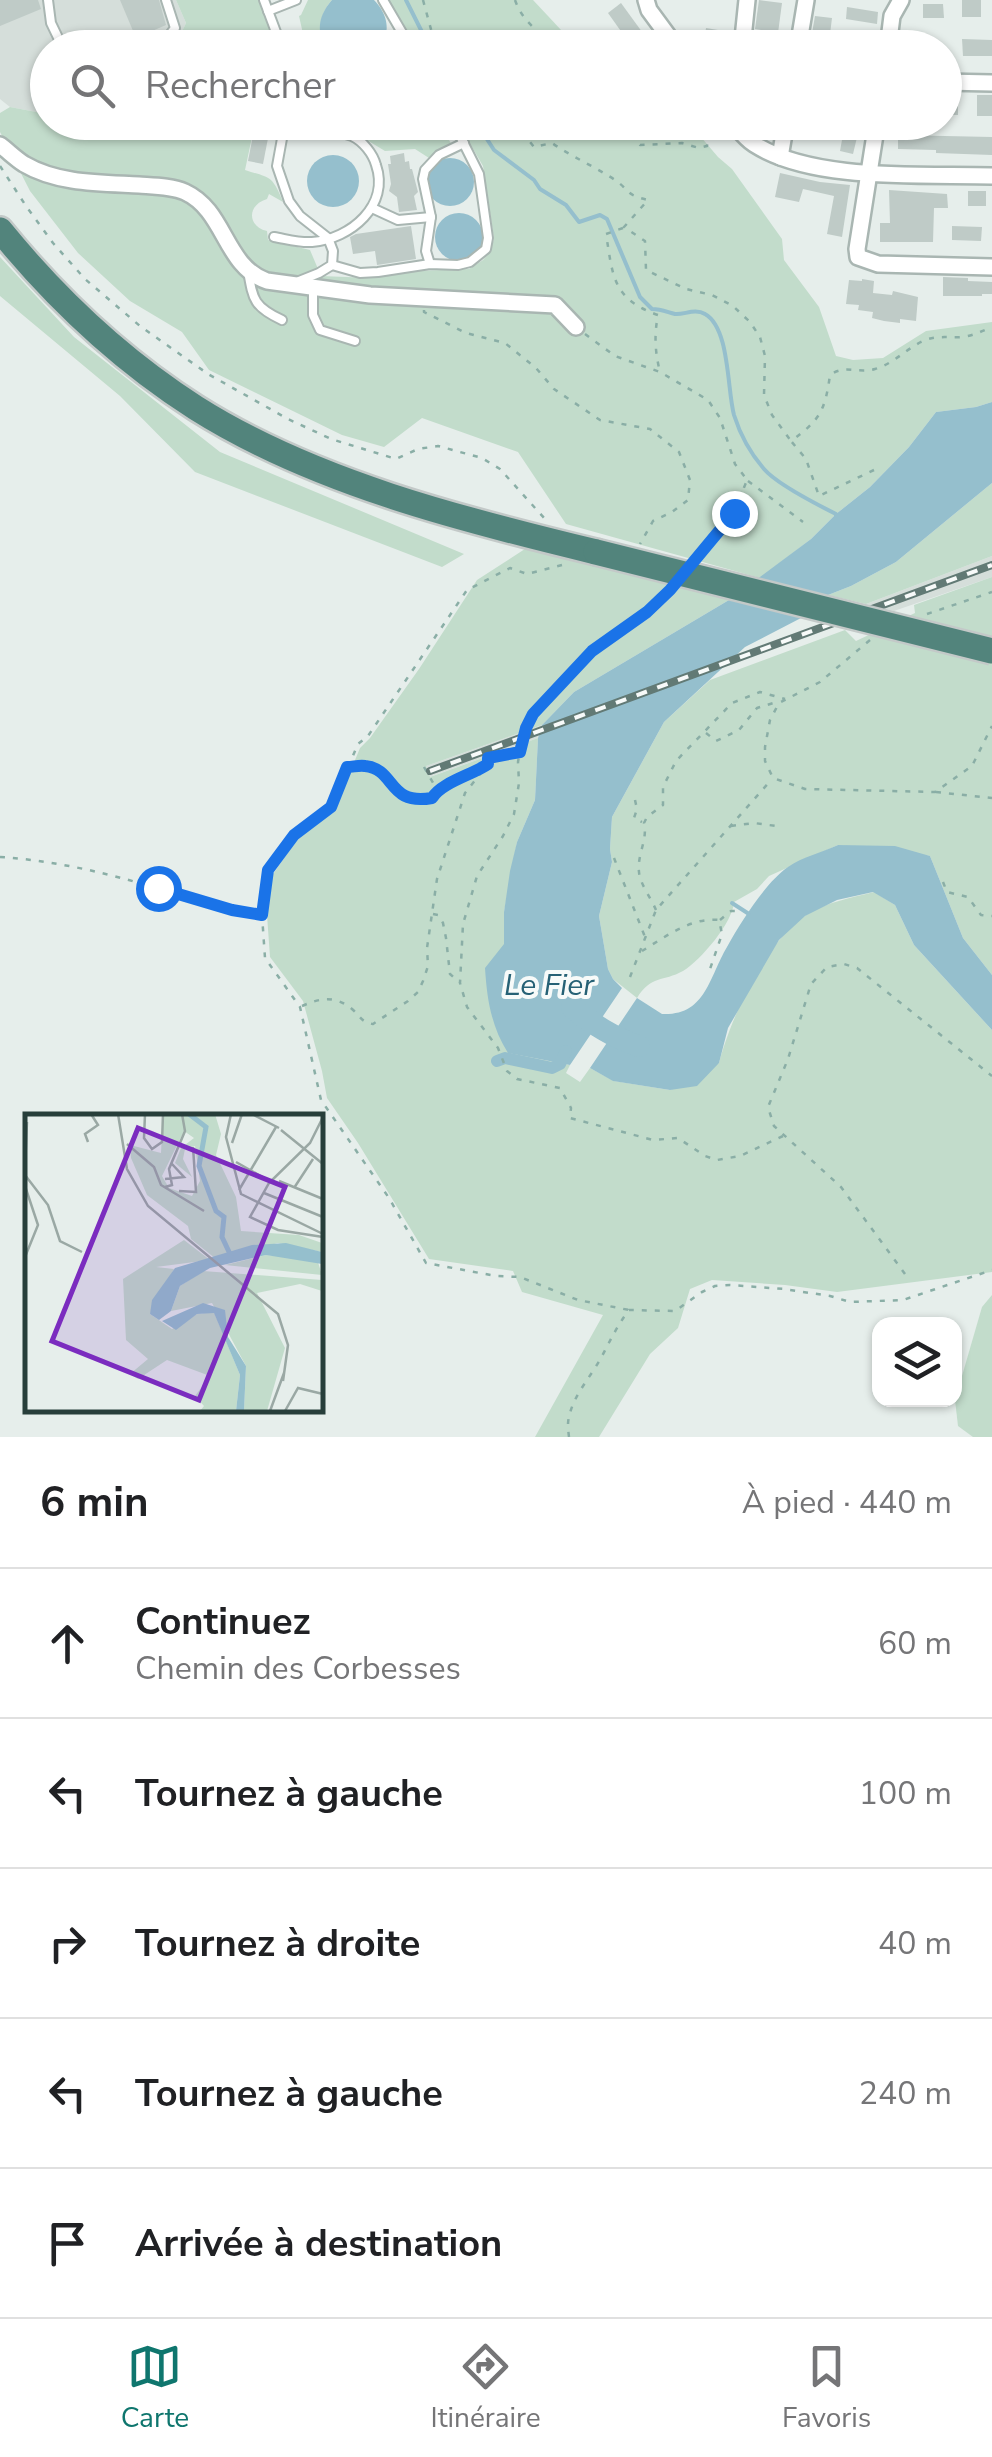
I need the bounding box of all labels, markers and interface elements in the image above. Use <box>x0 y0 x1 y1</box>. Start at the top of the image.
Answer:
search box <box>30 30 962 140</box>
icon: search <box>65 58 120 113</box>
text: Rechercher <box>145 60 336 111</box>
route end <box>712 491 758 537</box>
route start <box>136 866 182 912</box>
water label: Le Fier <box>504 965 595 1006</box>
inset map <box>25 1114 322 1412</box>
map controls <box>872 1317 962 1407</box>
button: layers <box>872 1317 962 1407</box>
text: 6 min <box>40 1474 149 1531</box>
text: À pied · 440 m <box>742 1481 952 1524</box>
text: Continuez <box>135 1596 310 1647</box>
icon: ahead <box>40 1616 95 1671</box>
text: 60 m <box>878 1622 952 1665</box>
text: Chemin des Corbesses <box>135 1647 461 1690</box>
icon: left <box>40 1766 95 1821</box>
text: Tournez à gauche <box>135 1768 443 1819</box>
text: 100 m <box>859 1772 952 1815</box>
icon: right <box>40 1916 95 1971</box>
text: Tournez à droite <box>135 1918 420 1969</box>
text: 40 m <box>878 1922 952 1965</box>
icon: left <box>40 2066 95 2121</box>
text: Tournez à gauche <box>135 2068 443 2119</box>
text: 240 m <box>859 2072 952 2115</box>
icon: arrive <box>40 2216 95 2271</box>
text: Arrivée à destination <box>135 2218 502 2269</box>
tab: Carte <box>121 2339 189 2437</box>
tab: Itinéraire <box>431 2339 541 2437</box>
tab: Favoris <box>782 2339 871 2437</box>

